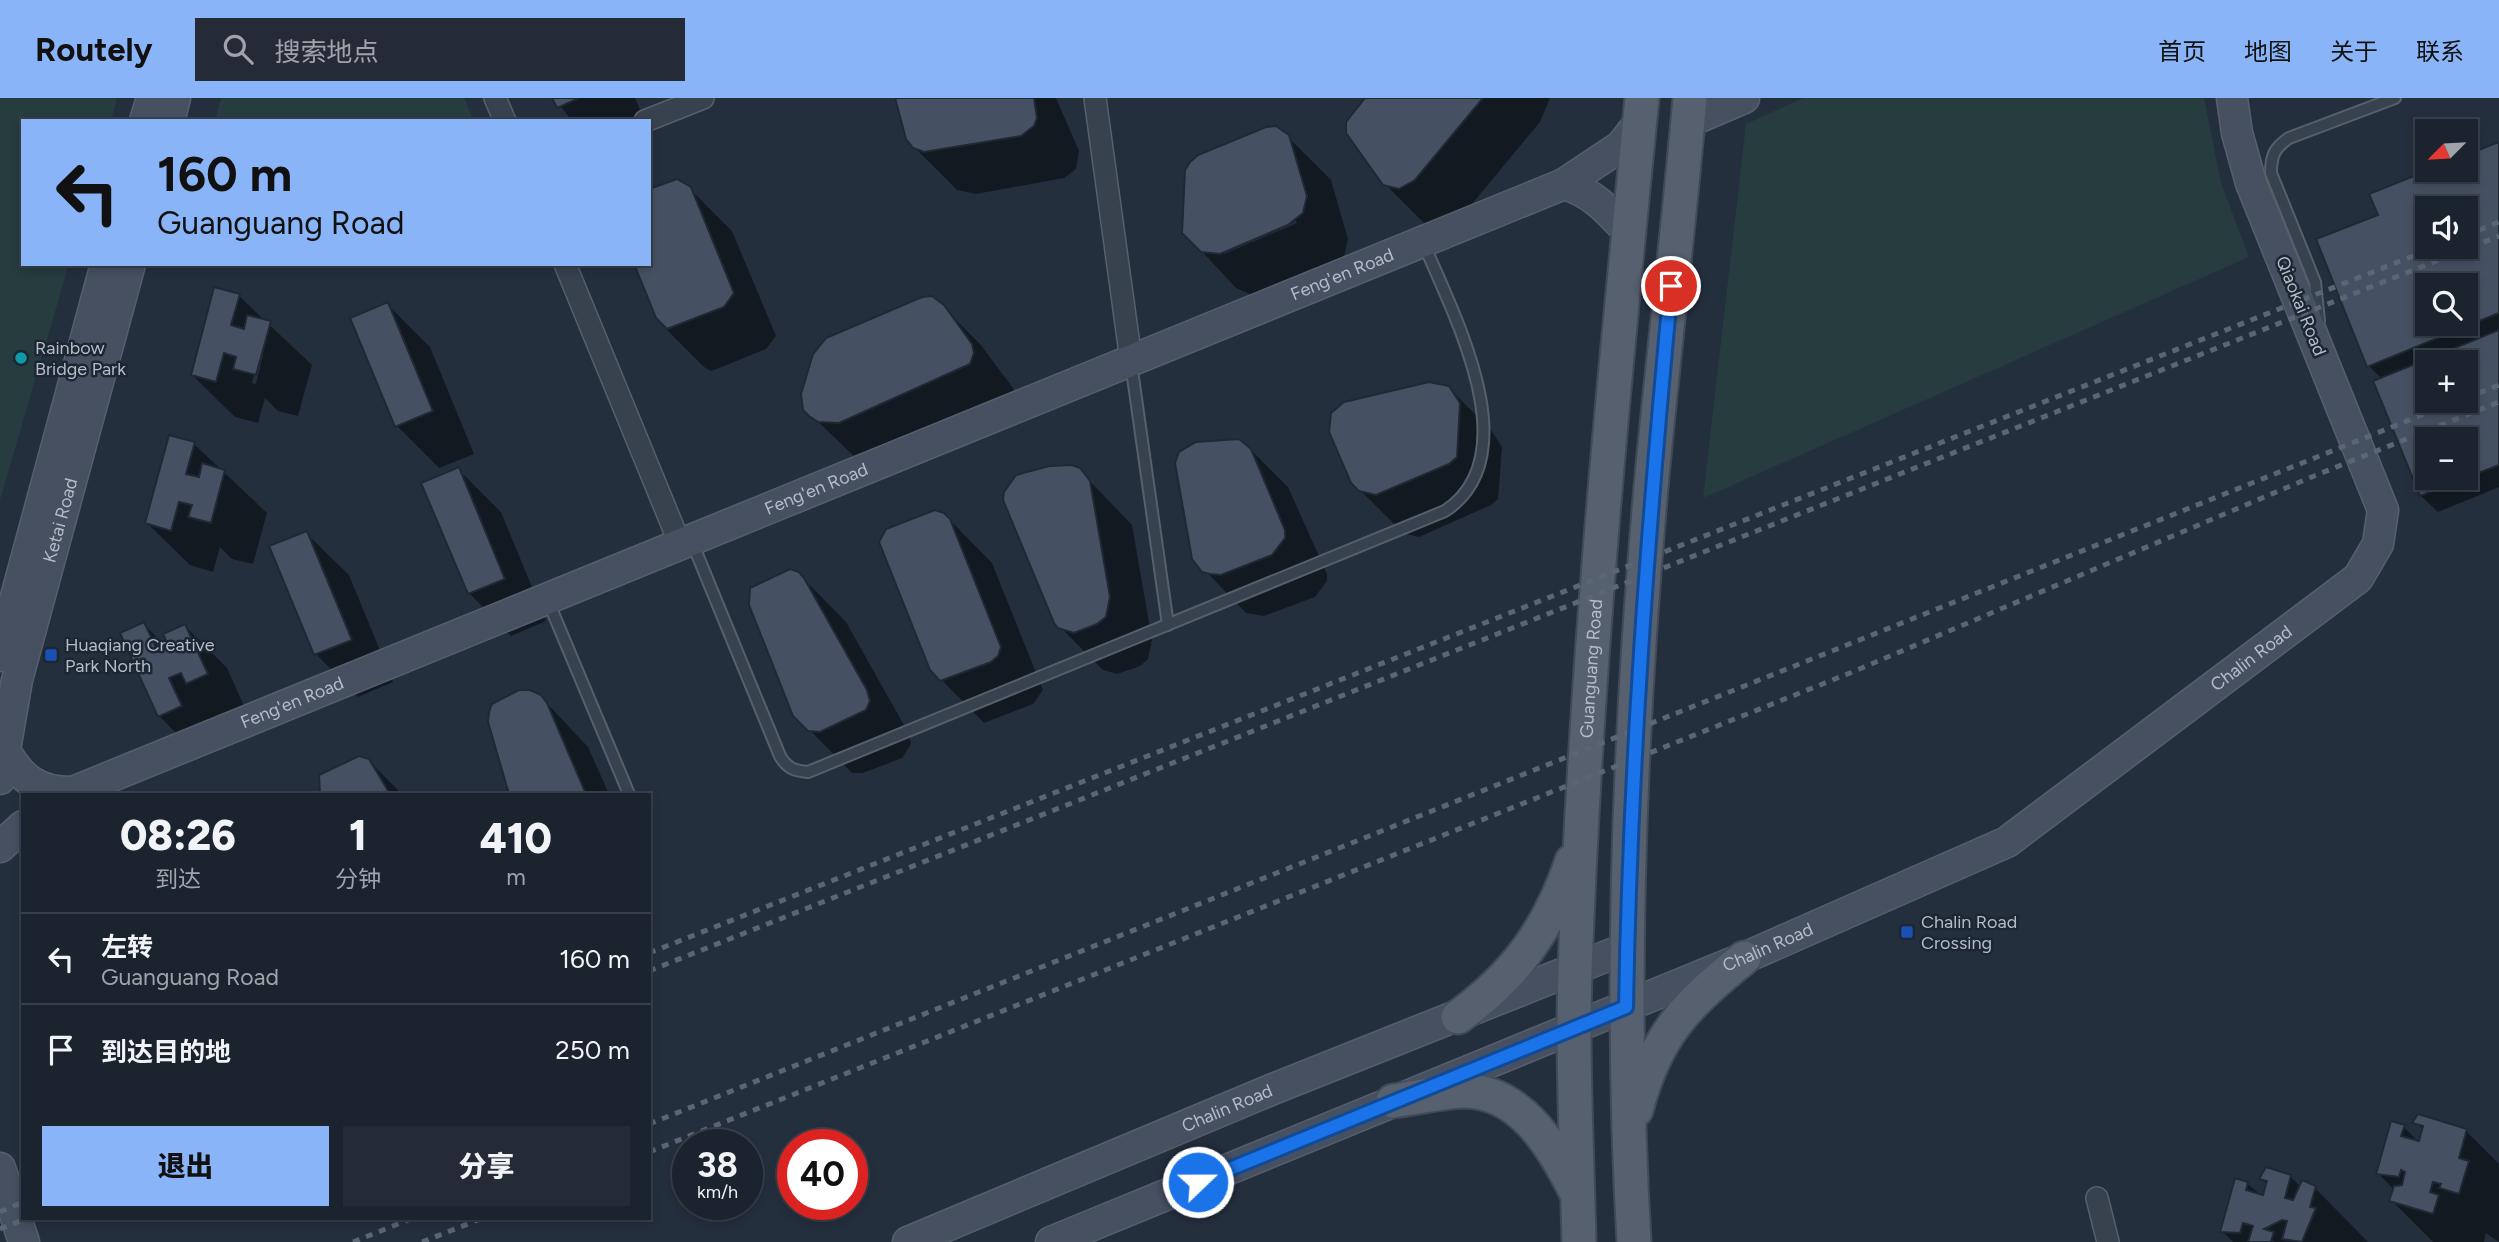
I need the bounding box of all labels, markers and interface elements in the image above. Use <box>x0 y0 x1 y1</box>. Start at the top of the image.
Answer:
search box <box>195 18 685 81</box>
text: Routely <box>35 30 153 69</box>
icon: search <box>219 30 257 68</box>
text: 搜索地点 <box>275 36 379 68</box>
text: 首页 <box>2158 37 2206 66</box>
text: 地图 <box>2244 37 2292 66</box>
text: 关于 <box>2330 37 2378 66</box>
text: 联系 <box>2416 37 2464 66</box>
north arrow <box>2415 119 2478 182</box>
map controls <box>2415 119 2478 490</box>
text: 160 m <box>157 144 292 203</box>
icon: left <box>42 147 133 238</box>
button: sound <box>2415 196 2478 259</box>
text: Guanguang Road <box>157 204 405 242</box>
street label: Feng'en Road <box>1287 244 1397 305</box>
street label: Qiaokai Road <box>2271 253 2331 359</box>
pin <box>1641 256 1701 316</box>
icon: arrive <box>1652 267 1690 305</box>
button: search <box>2415 273 2478 336</box>
place label: Rainbow Bridge Park <box>35 337 126 380</box>
marker: Rainbow Bridge Park <box>13 350 29 366</box>
button: + <box>2415 350 2478 413</box>
button: − <box>2415 427 2478 490</box>
street label: Feng'en Road <box>761 458 871 520</box>
street label: Ketai Road <box>38 475 82 565</box>
street label: Guanguang Road <box>1576 598 1607 739</box>
street label: Chalin Road <box>2206 621 2296 696</box>
place label: Huaqiang Creative Park North <box>65 634 215 677</box>
marker: Huaqiang Creative Park North <box>43 647 59 663</box>
street label: Feng'en Road <box>237 672 347 733</box>
text: 08:26 <box>120 810 236 861</box>
text: 1 <box>349 810 367 861</box>
text: 410 <box>480 813 552 864</box>
text: m <box>506 863 526 891</box>
text: 到达 <box>155 865 201 893</box>
text: 分钟 <box>335 865 381 893</box>
place label: Chalin Road Crossing <box>1921 911 2017 954</box>
street label: Chalin Road <box>1719 918 1816 977</box>
marker: Chalin Road Crossing <box>1899 924 1915 940</box>
text: 左转 <box>101 931 153 963</box>
icon: left <box>42 940 80 978</box>
text: 160 m <box>559 943 630 975</box>
text: Guanguang Road <box>101 963 279 991</box>
icon: arrive <box>42 1031 80 1069</box>
text: 250 m <box>555 1034 630 1066</box>
text: 到达目的地 <box>101 1036 231 1068</box>
street label: Chalin Road <box>1178 1079 1276 1137</box>
button: 退出 <box>42 1126 329 1206</box>
button: 分享 <box>343 1126 630 1206</box>
speed limit sign: 40 <box>777 1129 868 1220</box>
text: 38 <box>697 1144 738 1186</box>
position arrow <box>1161 1145 1235 1219</box>
text: km/h <box>697 1181 738 1203</box>

